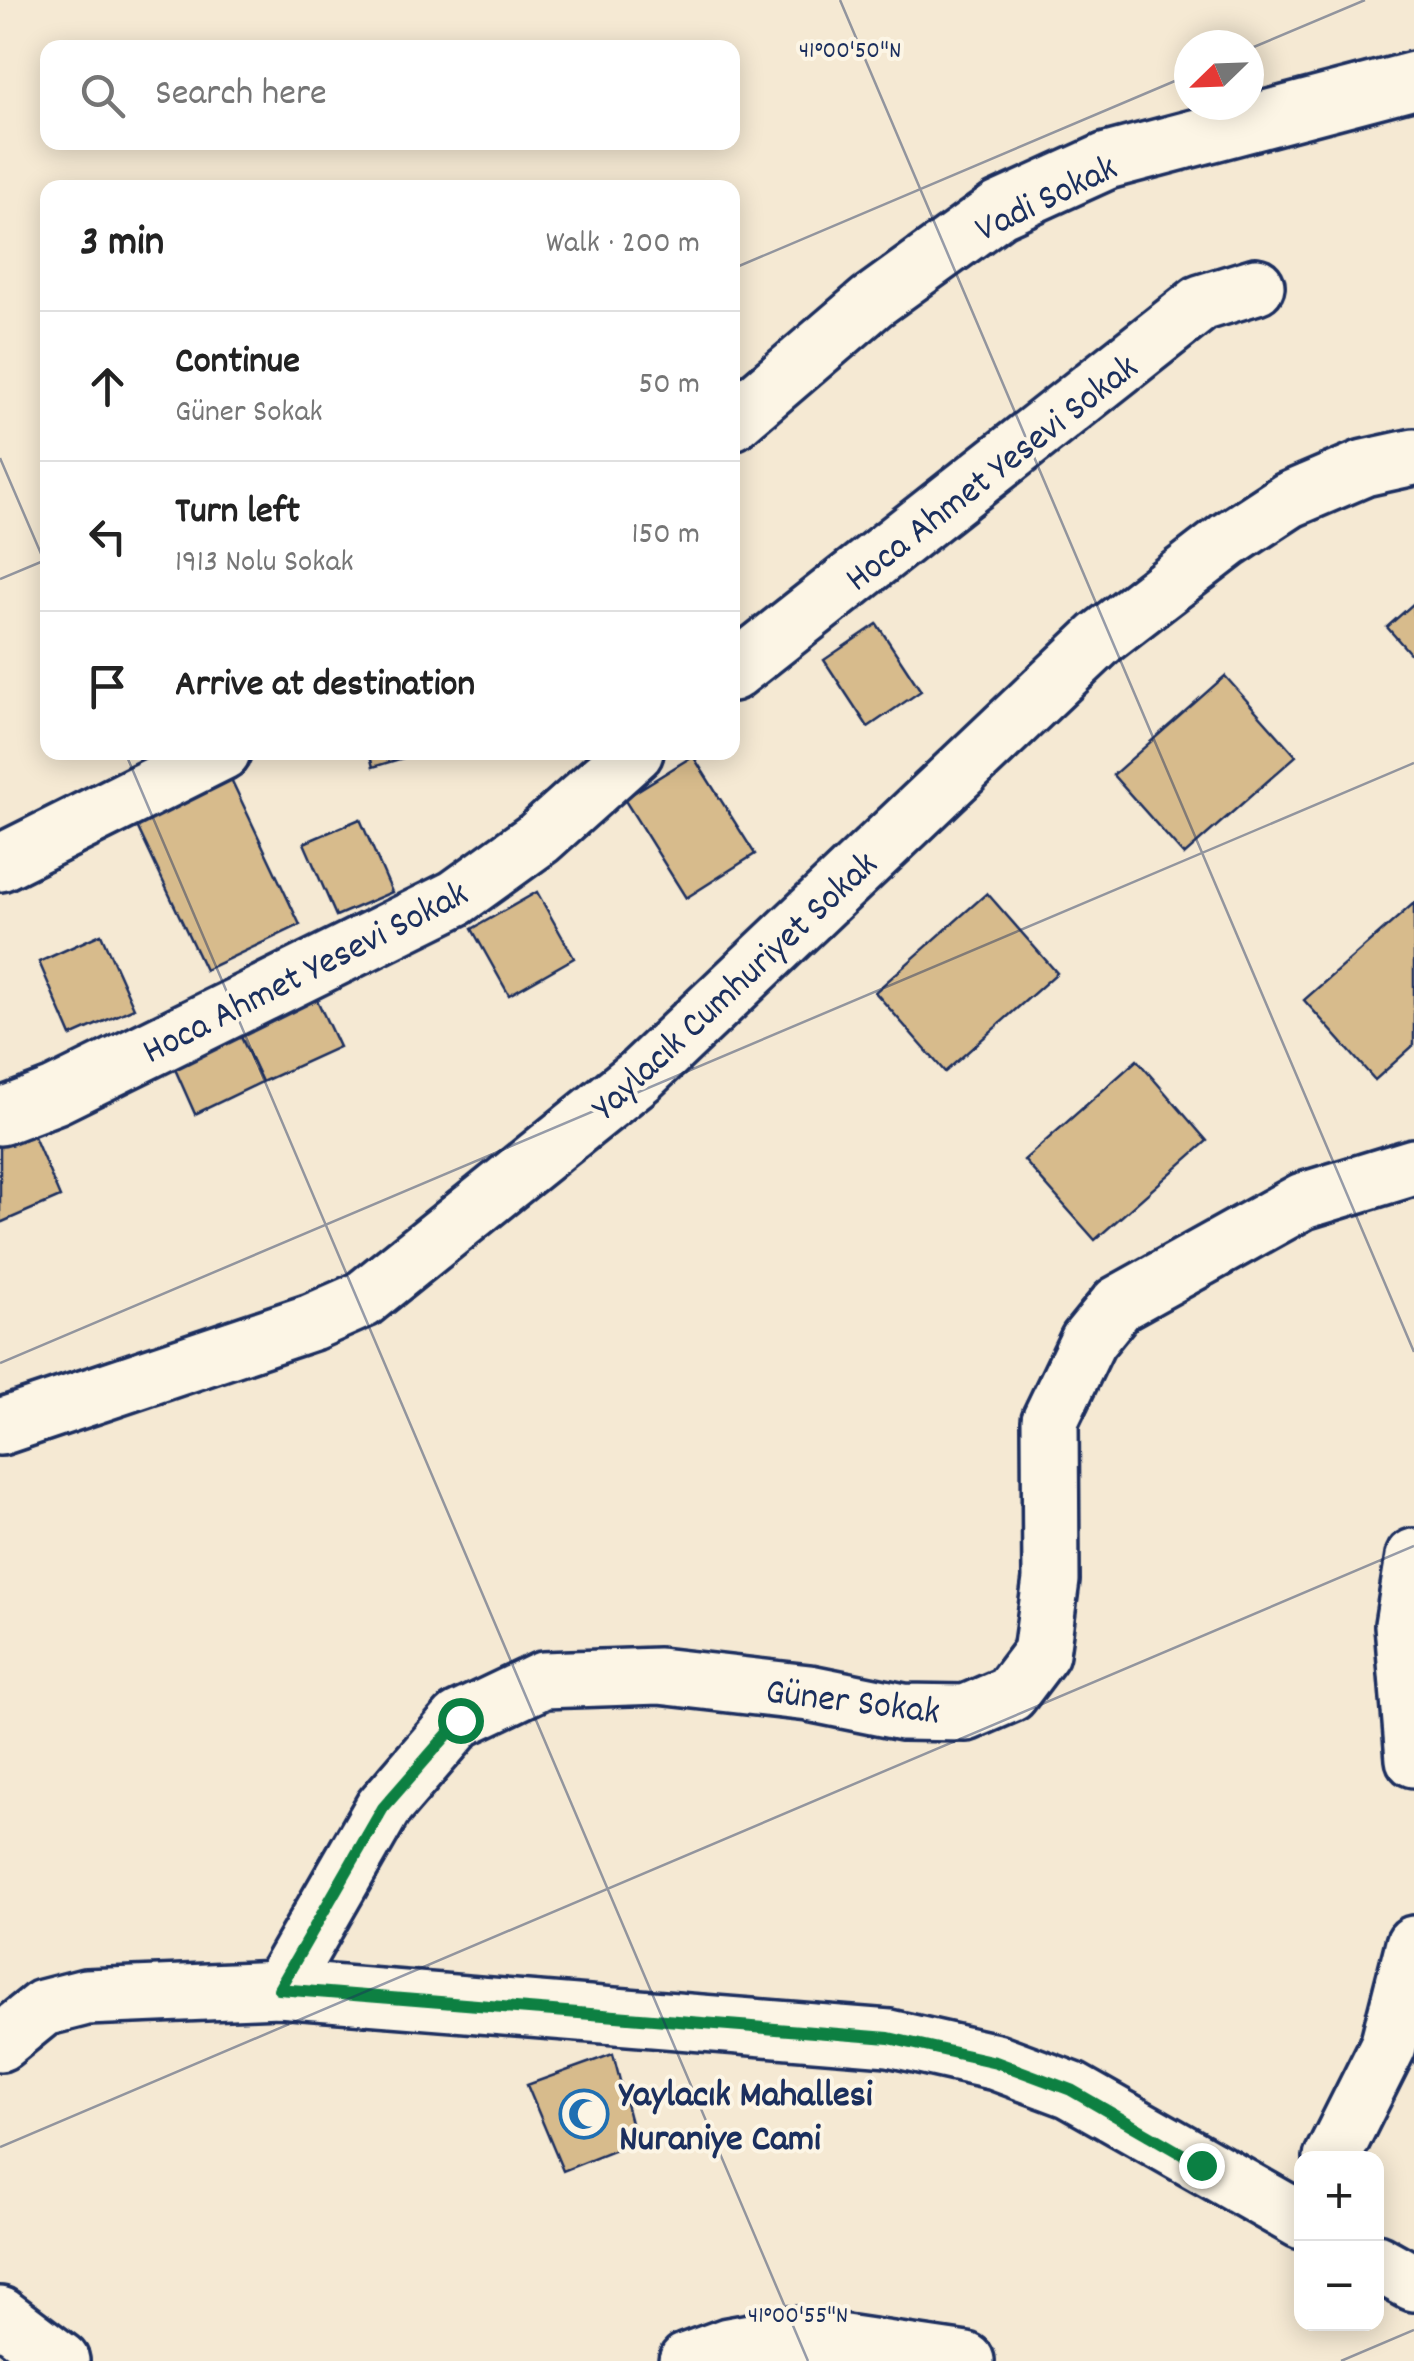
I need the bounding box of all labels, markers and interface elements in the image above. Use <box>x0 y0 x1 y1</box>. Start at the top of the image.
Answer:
north arrow <box>1174 30 1264 120</box>
text: 41°00'50"N <box>799 34 901 70</box>
search box <box>40 40 740 150</box>
icon: search <box>75 68 130 123</box>
text: Search here <box>155 68 327 123</box>
street label: Vadi Sokak <box>967 143 1128 259</box>
text: 3 min <box>80 215 164 275</box>
text: Walk · 200 m <box>546 222 700 268</box>
text: Continue <box>175 336 300 391</box>
street label: Hoca Ahmet Yesevi Sokak <box>835 343 1152 608</box>
icon: ahead <box>80 359 135 414</box>
text: 50 m <box>638 363 700 409</box>
text: Güner Sokak <box>175 391 323 437</box>
text: Turn left <box>175 486 300 541</box>
icon: left <box>80 509 135 564</box>
text: 150 m <box>631 513 700 559</box>
text: 1913 Nolu Sokak <box>175 541 354 587</box>
icon: arrive <box>80 659 135 714</box>
text: Arrive at destination <box>175 659 475 714</box>
street label: Yaylacık Cumhuriyet Sokak <box>581 840 892 1136</box>
street label: Hoca Ahmet Yesevi Sokak <box>134 869 479 1081</box>
street label: Güner Sokak <box>762 1666 943 1742</box>
route start <box>438 1698 484 1744</box>
place label: Yaylacık Mahallesi Nuraniye Cami <box>618 2070 873 2169</box>
mosque icon: Yaylacık Mahallesi Nuraniye Cami <box>558 2088 610 2140</box>
route end <box>1179 2143 1225 2189</box>
map controls <box>1294 2151 1384 2331</box>
button: + <box>1294 2151 1384 2241</box>
button: − <box>1294 2241 1384 2331</box>
text: 41°00'55"N <box>748 2299 848 2335</box>

